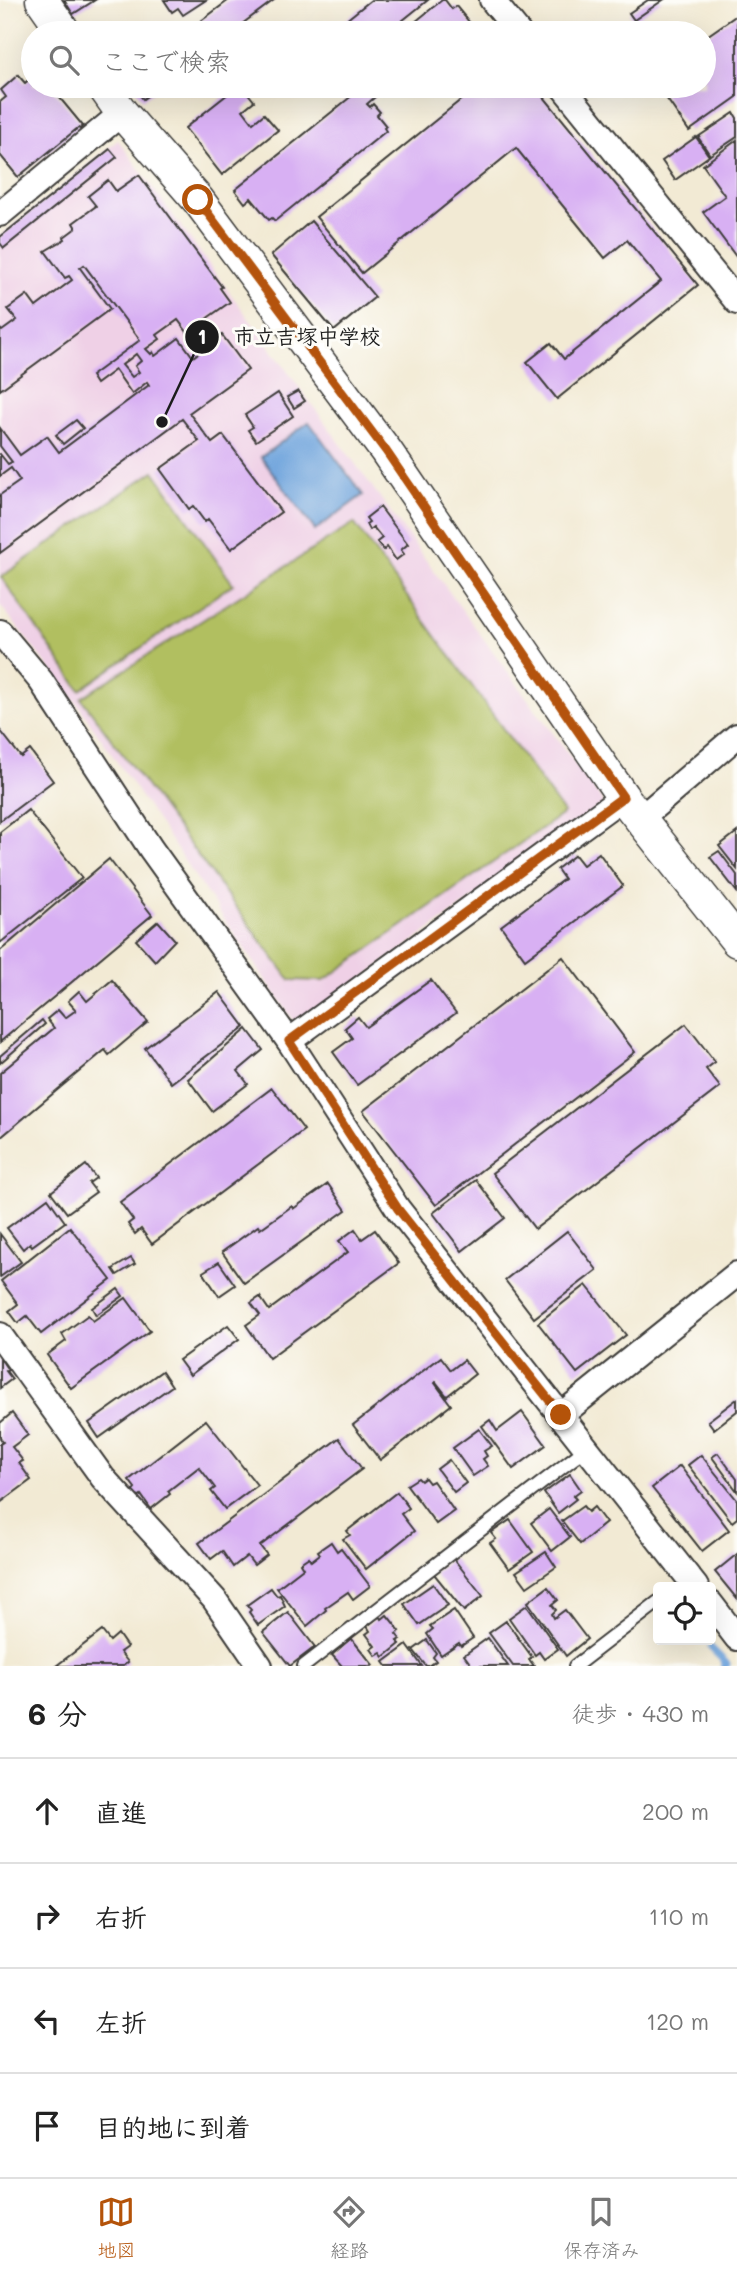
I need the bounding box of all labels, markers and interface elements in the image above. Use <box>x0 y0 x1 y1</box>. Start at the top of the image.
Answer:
search box <box>21 21 716 98</box>
icon: search <box>45 41 83 79</box>
text: ここで検索 <box>101 44 231 78</box>
route start <box>182 184 213 215</box>
callout: 市立吉塚中学校 <box>184 316 394 358</box>
text: 1 <box>197 322 207 349</box>
text: 市立吉塚中学校 <box>234 322 381 349</box>
route end <box>545 1399 576 1430</box>
map controls <box>653 1582 716 1645</box>
button: locate <box>653 1582 716 1645</box>
text: 6 分 <box>28 1693 87 1733</box>
text: 徒歩 · 430 m <box>571 1698 709 1728</box>
icon: ahead <box>28 1792 66 1830</box>
text: 直進 <box>95 1795 147 1829</box>
text: 200 m <box>642 1796 709 1826</box>
icon: right <box>28 1897 66 1935</box>
text: 右折 <box>95 1900 147 1934</box>
text: 110 m <box>649 1901 709 1931</box>
icon: left <box>28 2002 66 2040</box>
text: 左折 <box>95 2005 147 2039</box>
text: 120 m <box>646 2006 709 2036</box>
icon: arrive <box>28 2107 66 2145</box>
text: 目的地に到着 <box>95 2110 251 2144</box>
tab: 地図 <box>97 2193 136 2262</box>
tab: 経路 <box>330 2193 369 2262</box>
tab: 保存済み <box>563 2193 640 2262</box>

